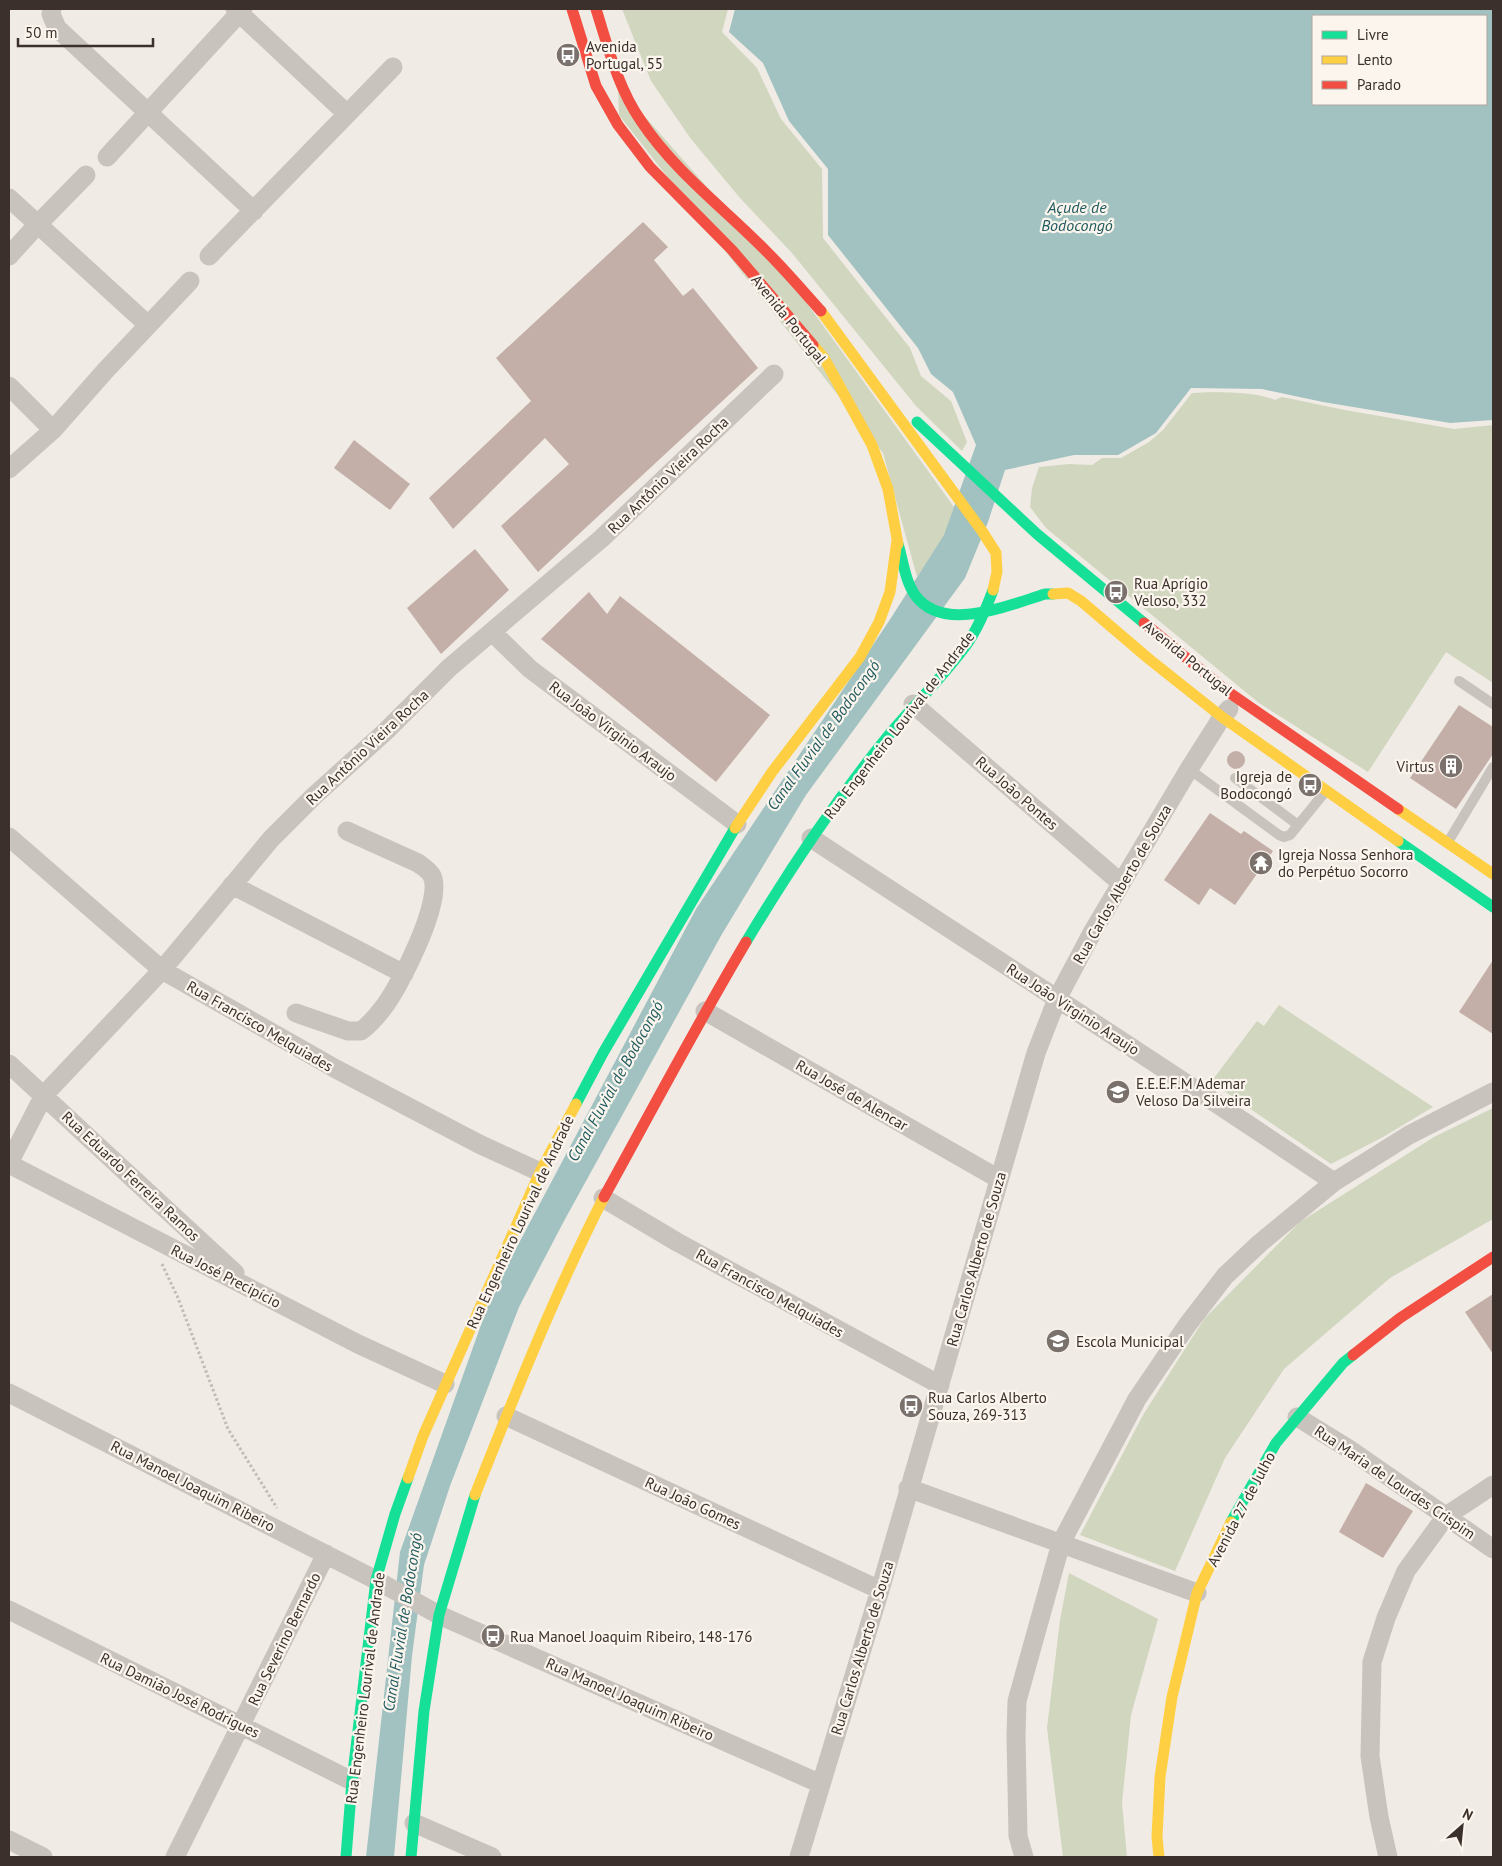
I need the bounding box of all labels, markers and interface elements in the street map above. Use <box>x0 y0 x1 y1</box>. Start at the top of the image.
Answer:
scale bar <box>18 15 152 47</box>
legend <box>1312 15 1487 105</box>
text: 50 m <box>25 23 58 42</box>
text: Livre <box>1357 25 1389 44</box>
place label: Avenida Portugal, 55 <box>586 37 663 73</box>
bus stop icon: Avenida Portugal, 55 <box>555 42 581 68</box>
text: Lento <box>1357 50 1393 69</box>
text: Parado <box>1357 75 1401 94</box>
water label: Açude de Bodocongó <box>1041 197 1113 235</box>
street label: Avenida Portugal <box>747 271 831 368</box>
street label: Rua Antônio Vieira Rocha <box>604 412 732 538</box>
place label: Rua Aprígio Veloso, 332 <box>1133 574 1208 610</box>
bus stop icon: Rua Aprígio Veloso, 332 <box>1103 579 1129 605</box>
street label: Avenida Portugal <box>1140 616 1237 700</box>
street label: Rua Engenheiro Lourival de Andrade <box>820 627 978 823</box>
water label: Canal Fluvial de Bodocongó <box>762 656 884 814</box>
street label: Rua João Virginio Araujo <box>546 677 680 785</box>
street label: Rua Antônio Vieira Rocha <box>302 685 432 809</box>
street label: Rua João Pontes <box>972 752 1062 834</box>
building icon: Virtus <box>1438 753 1464 779</box>
place label: Virtus <box>1395 757 1434 776</box>
place label: Igreja de Bodocongó <box>1220 767 1292 803</box>
bus stop icon: Igreja de Bodocongó <box>1297 772 1323 798</box>
street label: Rua Carlos Alberto de Souza <box>1069 801 1175 967</box>
place label: Igreja Nossa Senhora do Perpétuo Socorro <box>1278 845 1413 881</box>
temple icon: Igreja Nossa Senhora do Perpétuo Socorro <box>1248 850 1274 876</box>
street label: Rua João Virginio Araujo <box>1003 959 1143 1059</box>
street label: Rua Francisco Melquiades <box>183 976 337 1076</box>
water label: Canal Fluvial de Bodocongó <box>563 997 667 1165</box>
street label: Rua José de Alencar <box>793 1055 911 1135</box>
place label: E.E.E.F.M Ademar Veloso Da Silveira <box>1135 1074 1251 1110</box>
school or university icon: E.E.E.F.M Ademar Veloso Da Silveira <box>1105 1079 1131 1105</box>
street label: Rua Eduardo Ferreira Ramos <box>58 1107 204 1245</box>
street label: Rua Engenheiro Lourival de Andrade <box>462 1112 578 1332</box>
street label: Rua Carlos Alberto de Souza <box>942 1170 1010 1348</box>
street label: Rua José Precipício <box>168 1240 284 1312</box>
street label: Rua Francisco Melquiades <box>693 1244 847 1342</box>
school or university icon: Escola Municipal <box>1045 1328 1071 1354</box>
place label: Escola Municipal <box>1076 1332 1184 1351</box>
place label: Rua Carlos Alberto Souza, 269-313 <box>928 1388 1047 1424</box>
bus stop icon: Rua Carlos Alberto Souza, 269-313 <box>898 1393 924 1419</box>
street label: Rua Maria de Lourdes Crispim <box>1311 1421 1479 1543</box>
street label: Rua Manoel Joaquim Ribeiro <box>108 1436 278 1536</box>
street label: Avenida 27 de Julho <box>1203 1448 1279 1570</box>
street label: Rua João Gomes <box>642 1473 744 1533</box>
water label: Canal Fluvial de Bodocongó <box>378 1531 426 1713</box>
street label: Rua Carlos Alberto de Souza <box>826 1559 898 1737</box>
street label: Rua Severino Bernardo <box>243 1569 325 1709</box>
street label: Rua Engenheiro Lourival de Andrade <box>341 1571 389 1805</box>
bus stop icon: Rua Manoel Joaquim Ribeiro, 148-176 <box>480 1623 506 1649</box>
place label: Rua Manoel Joaquim Ribeiro, 148-176 <box>510 1627 752 1646</box>
street label: Rua Damião José Rodrigues <box>97 1648 263 1742</box>
street label: Rua Manoel Joaquim Ribeiro <box>543 1653 717 1745</box>
north arrow <box>1437 1801 1487 1851</box>
text: N <box>1460 1804 1476 1825</box>

